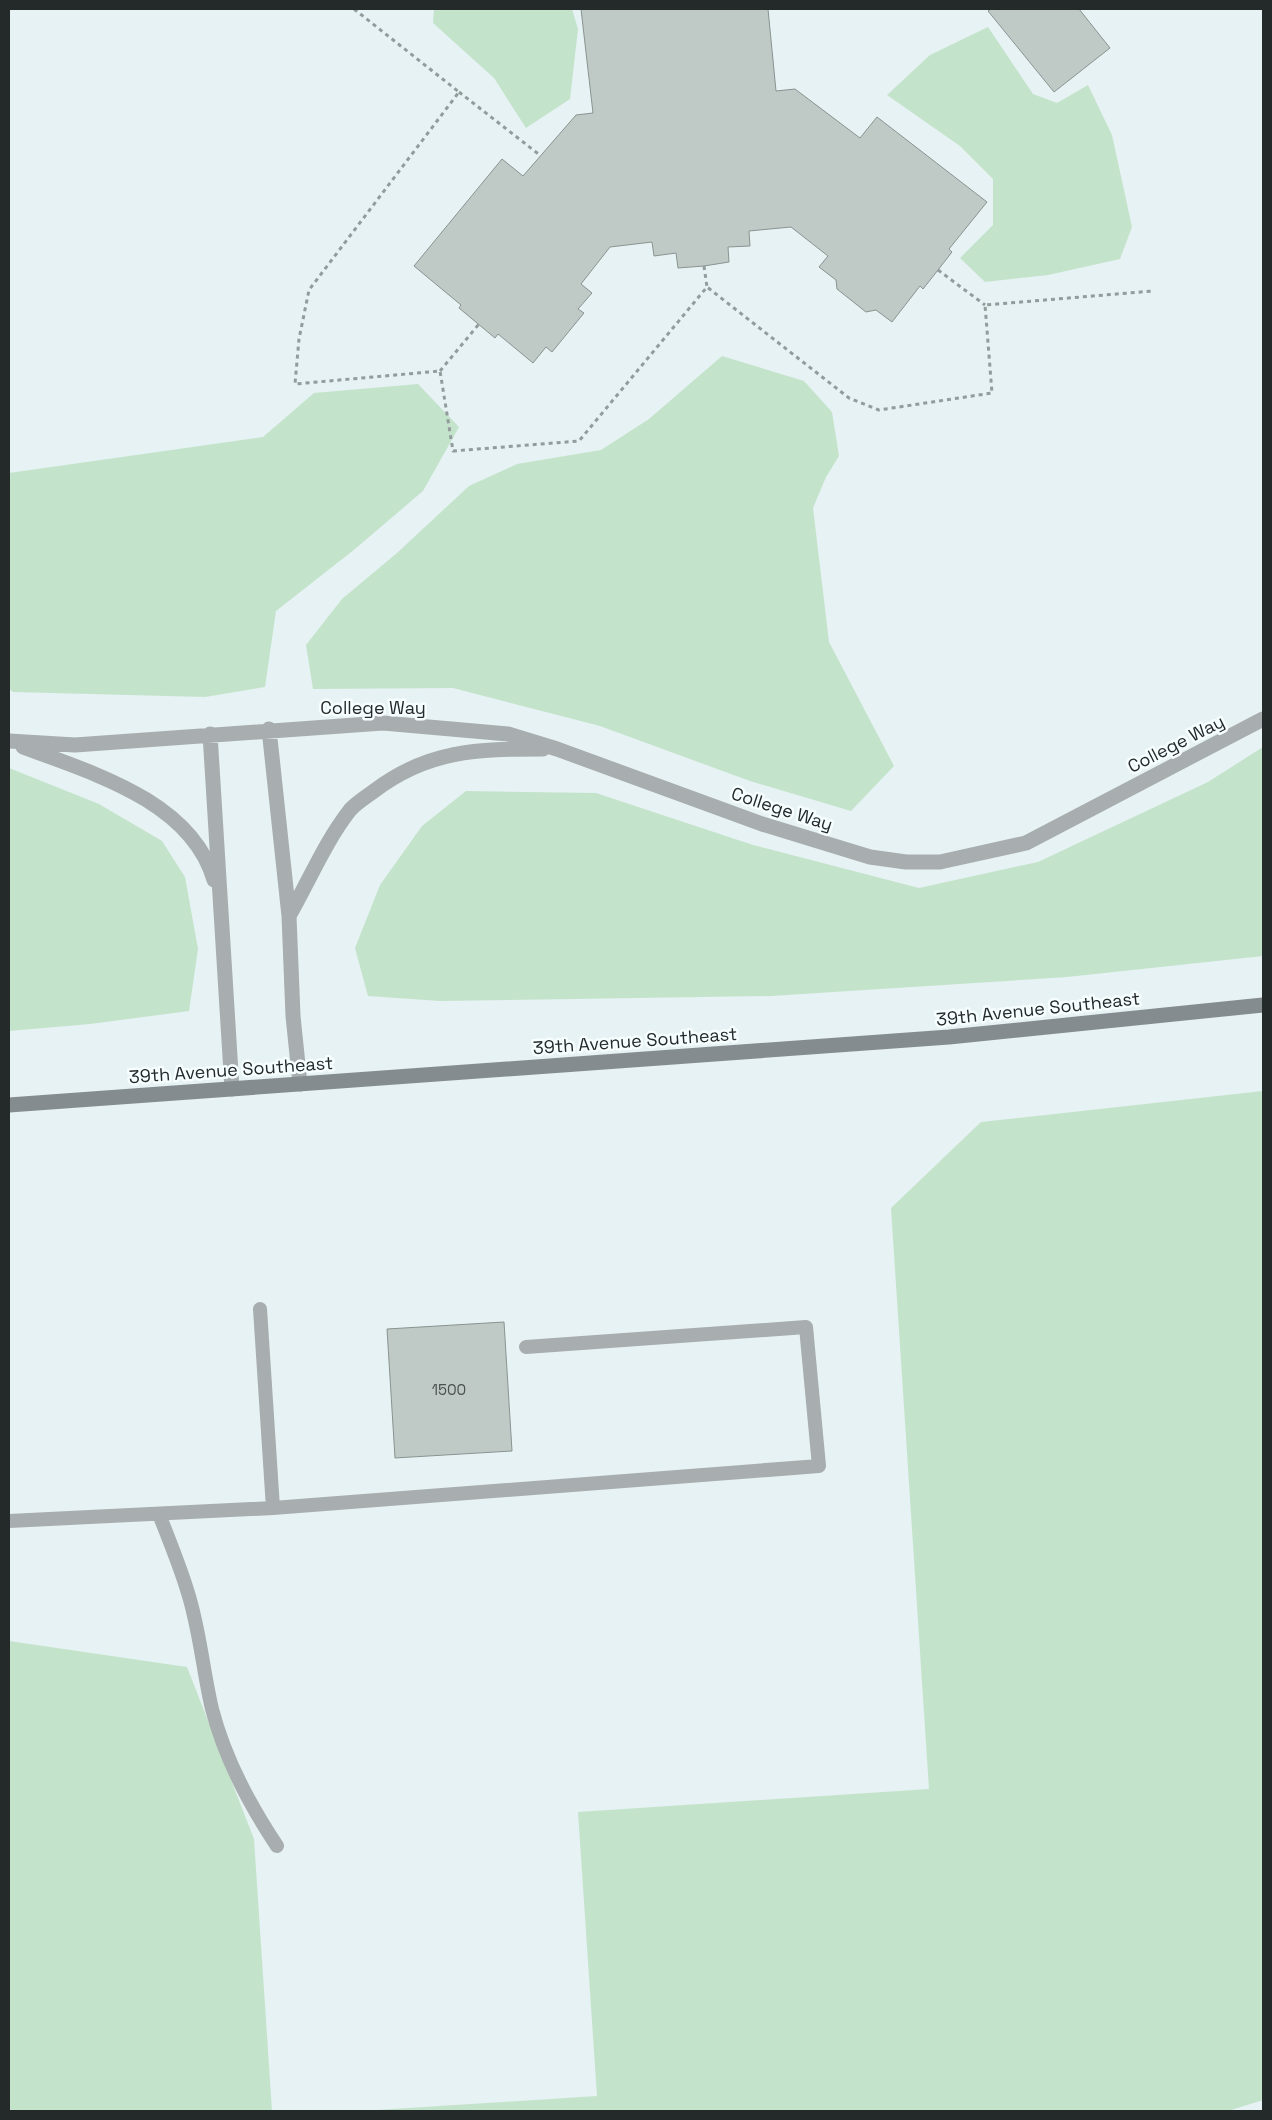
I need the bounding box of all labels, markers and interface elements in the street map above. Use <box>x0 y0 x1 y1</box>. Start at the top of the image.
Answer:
street label: College Way <box>320 696 426 719</box>
street label: College Way <box>1124 709 1228 778</box>
street label: College Way <box>728 781 836 836</box>
street label: 39th Avenue Southeast <box>935 986 1141 1031</box>
street label: 39th Avenue Southeast <box>532 1022 738 1059</box>
street label: 39th Avenue Southeast <box>128 1051 334 1088</box>
house number: 1500 <box>432 1380 466 1399</box>

